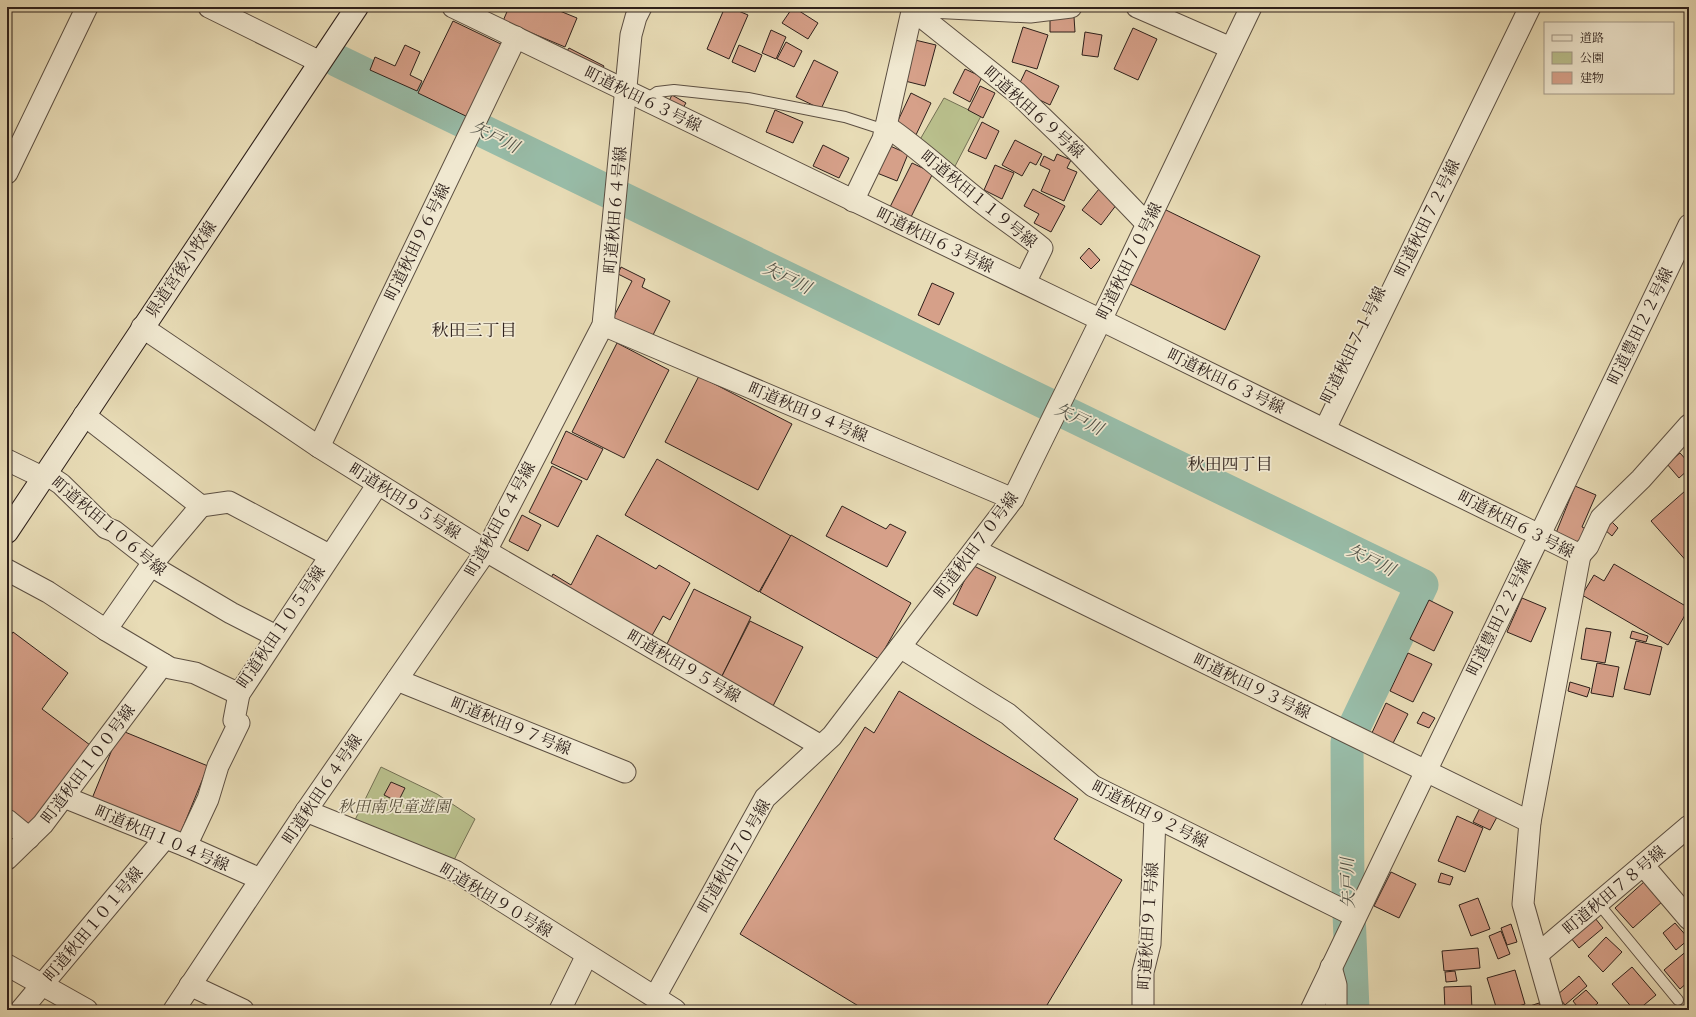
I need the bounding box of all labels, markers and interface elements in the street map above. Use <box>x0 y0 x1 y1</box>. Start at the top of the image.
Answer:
legend <box>1544 22 1674 94</box>
text: 道路 <box>1580 31 1604 45</box>
text: 公園 <box>1580 51 1604 65</box>
street label: 町道秋田６３号線 <box>581 62 705 136</box>
street label: 町道秋田６９号線 <box>980 62 1088 162</box>
text: 建物 <box>1580 71 1604 85</box>
water label: 矢戸川 <box>467 116 524 158</box>
street label: 町道秋田６４号線 <box>600 145 630 275</box>
street label: 町道秋田１１９号線 <box>917 146 1041 252</box>
street label: 町道秋田７２号線 <box>1390 156 1464 280</box>
street label: 町道秋田９６号線 <box>380 180 454 304</box>
street label: 町道秋田７０号線 <box>1092 199 1166 323</box>
street label: 町道秋田６３号線 <box>873 203 997 277</box>
street label: 県道宮後小牧線 <box>142 217 220 321</box>
water label: 矢戸川 <box>759 257 816 299</box>
street label: 町道豊田２２号線 <box>1603 264 1677 388</box>
street label: 町道秋田７１号線 <box>1316 283 1390 407</box>
district label: 秋田三丁目 <box>432 320 517 341</box>
street label: 町道秋田６３号線 <box>1164 344 1288 418</box>
street label: 町道秋田９４号線 <box>745 378 871 446</box>
water label: 矢戸川 <box>1051 398 1108 440</box>
district label: 秋田四丁目 <box>1188 454 1273 475</box>
street label: 町道秋田６４号線 <box>461 458 539 580</box>
street label: 町道秋田９５号線 <box>346 459 464 543</box>
street label: 町道秋田１０６号線 <box>48 472 170 580</box>
street label: 町道秋田６３号線 <box>1455 486 1577 562</box>
street label: 町道秋田７０号線 <box>930 488 1022 602</box>
water label: 矢戸川 <box>1343 539 1400 581</box>
street label: 町道豊田２２号線 <box>1462 555 1536 679</box>
street label: 町道秋田１０５号線 <box>233 562 329 692</box>
street label: 町道秋田９５号線 <box>624 626 744 706</box>
street label: 町道秋田９３号線 <box>1190 649 1314 723</box>
street label: 町道秋田９７号線 <box>448 693 574 759</box>
street label: 町道秋田１００号線 <box>37 701 139 827</box>
street label: 町道秋田６４号線 <box>278 731 366 847</box>
street label: 町道秋田９２号線 <box>1089 776 1211 852</box>
street label: 町道秋田７０号線 <box>694 796 774 916</box>
park label: 秋田南児童遊園 <box>338 797 453 816</box>
street label: 町道秋田１０４号線 <box>92 801 232 875</box>
street label: 町道秋田７８号線 <box>1559 842 1669 938</box>
water label: 矢戸川 <box>1337 855 1359 909</box>
street label: 町道秋田９０号線 <box>436 859 556 941</box>
street label: 町道秋田９１号線 <box>1134 861 1162 991</box>
street label: 町道秋田１０１号線 <box>39 863 147 985</box>

